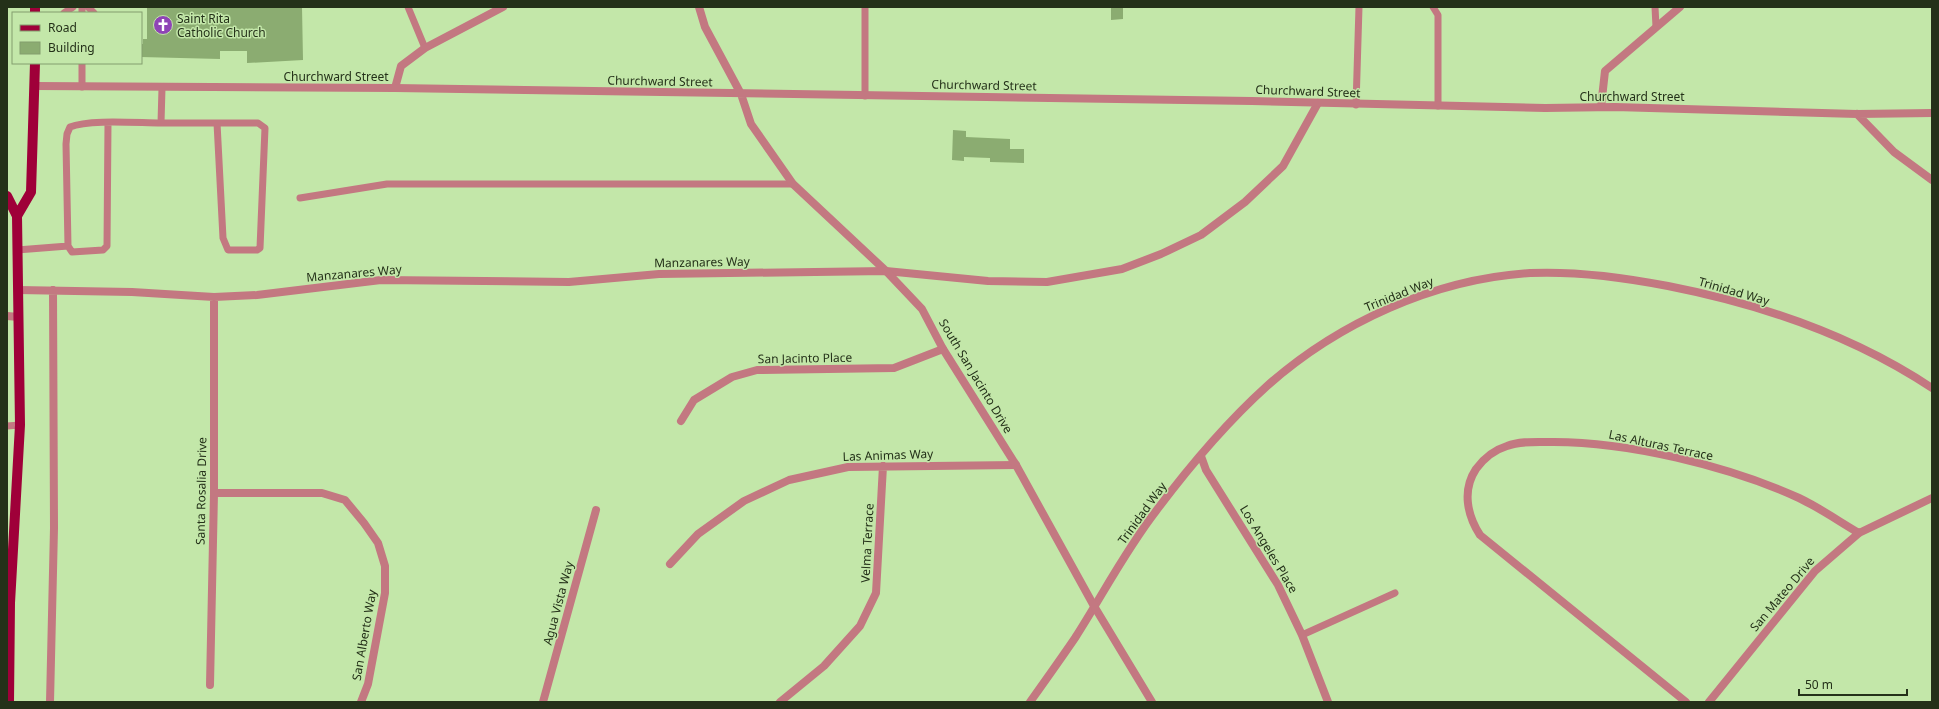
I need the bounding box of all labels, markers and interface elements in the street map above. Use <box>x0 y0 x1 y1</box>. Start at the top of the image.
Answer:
place label: Saint Rita Catholic Church <box>177 10 266 41</box>
legend <box>12 12 142 64</box>
church icon: Saint Rita Catholic Church <box>152 14 174 36</box>
text: Road <box>48 19 77 36</box>
text: Building <box>48 39 95 56</box>
street label: Churchward Street <box>283 68 389 85</box>
street label: Churchward Street <box>607 72 713 90</box>
street label: Churchward Street <box>931 76 1037 94</box>
street label: Churchward Street <box>1255 81 1362 101</box>
street label: Churchward Street <box>1579 88 1685 105</box>
street label: Manzanares Way <box>654 253 751 271</box>
street label: Manzanares Way <box>306 260 403 286</box>
street label: Trinidad Way <box>1362 272 1437 316</box>
street label: Trinidad Way <box>1697 273 1772 309</box>
street label: South San Jacinto Drive <box>935 316 1017 437</box>
street label: San Jacinto Place <box>758 349 853 367</box>
street label: Las Alturas Terrace <box>1607 426 1715 464</box>
street label: Santa Rosalia Drive <box>192 437 210 545</box>
street label: Las Animas Way <box>842 445 934 465</box>
street label: Trinidad Way <box>1114 478 1171 548</box>
street label: Los Angeles Place <box>1236 502 1302 596</box>
street label: Velma Terrace <box>856 503 878 583</box>
street label: San Mateo Drive <box>1746 553 1818 635</box>
street label: Agua Vista Way <box>539 558 578 647</box>
street label: San Alberto Way <box>348 587 381 682</box>
scale bar <box>1799 671 1907 697</box>
text: 50 m <box>1805 676 1833 693</box>

